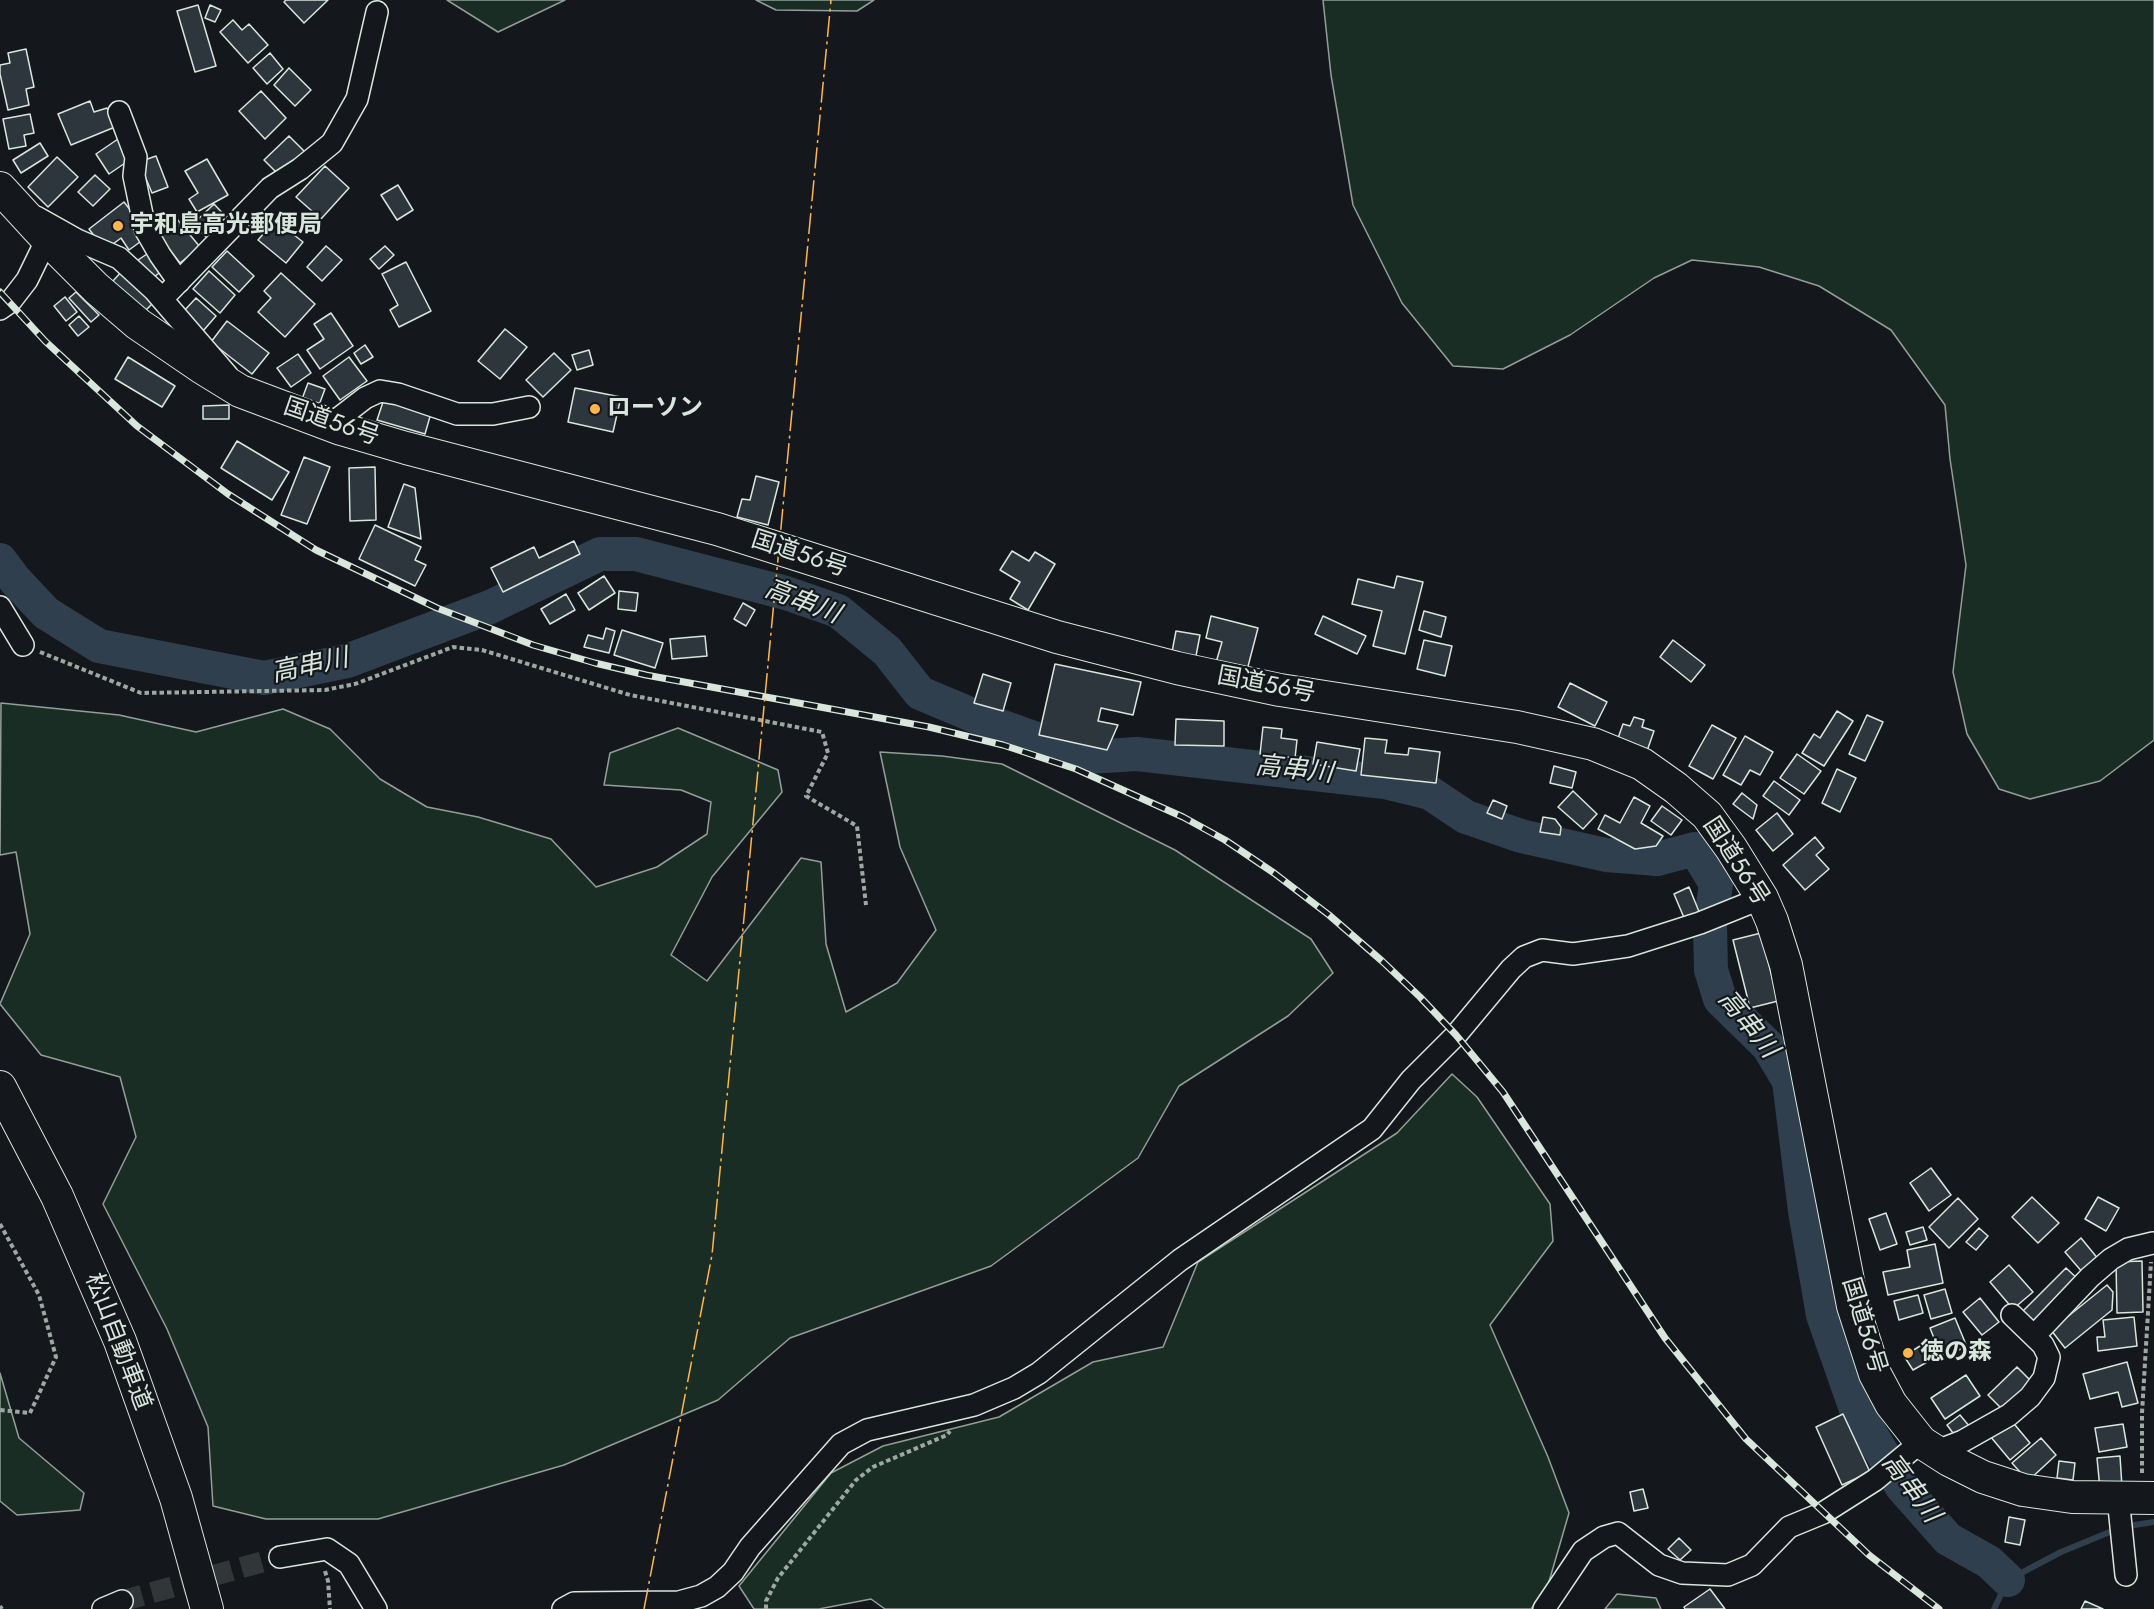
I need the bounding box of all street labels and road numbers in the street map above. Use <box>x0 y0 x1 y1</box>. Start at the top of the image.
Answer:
street label: 国道56号 <box>279 393 383 453</box>
street label: 国道56号 <box>747 526 851 584</box>
street label: 国道56号 <box>1214 662 1318 710</box>
street label: 国道56号 <box>1696 812 1774 912</box>
street label: 松山自動車道 <box>78 1270 156 1414</box>
street label: 国道56号 <box>1835 1274 1891 1378</box>

